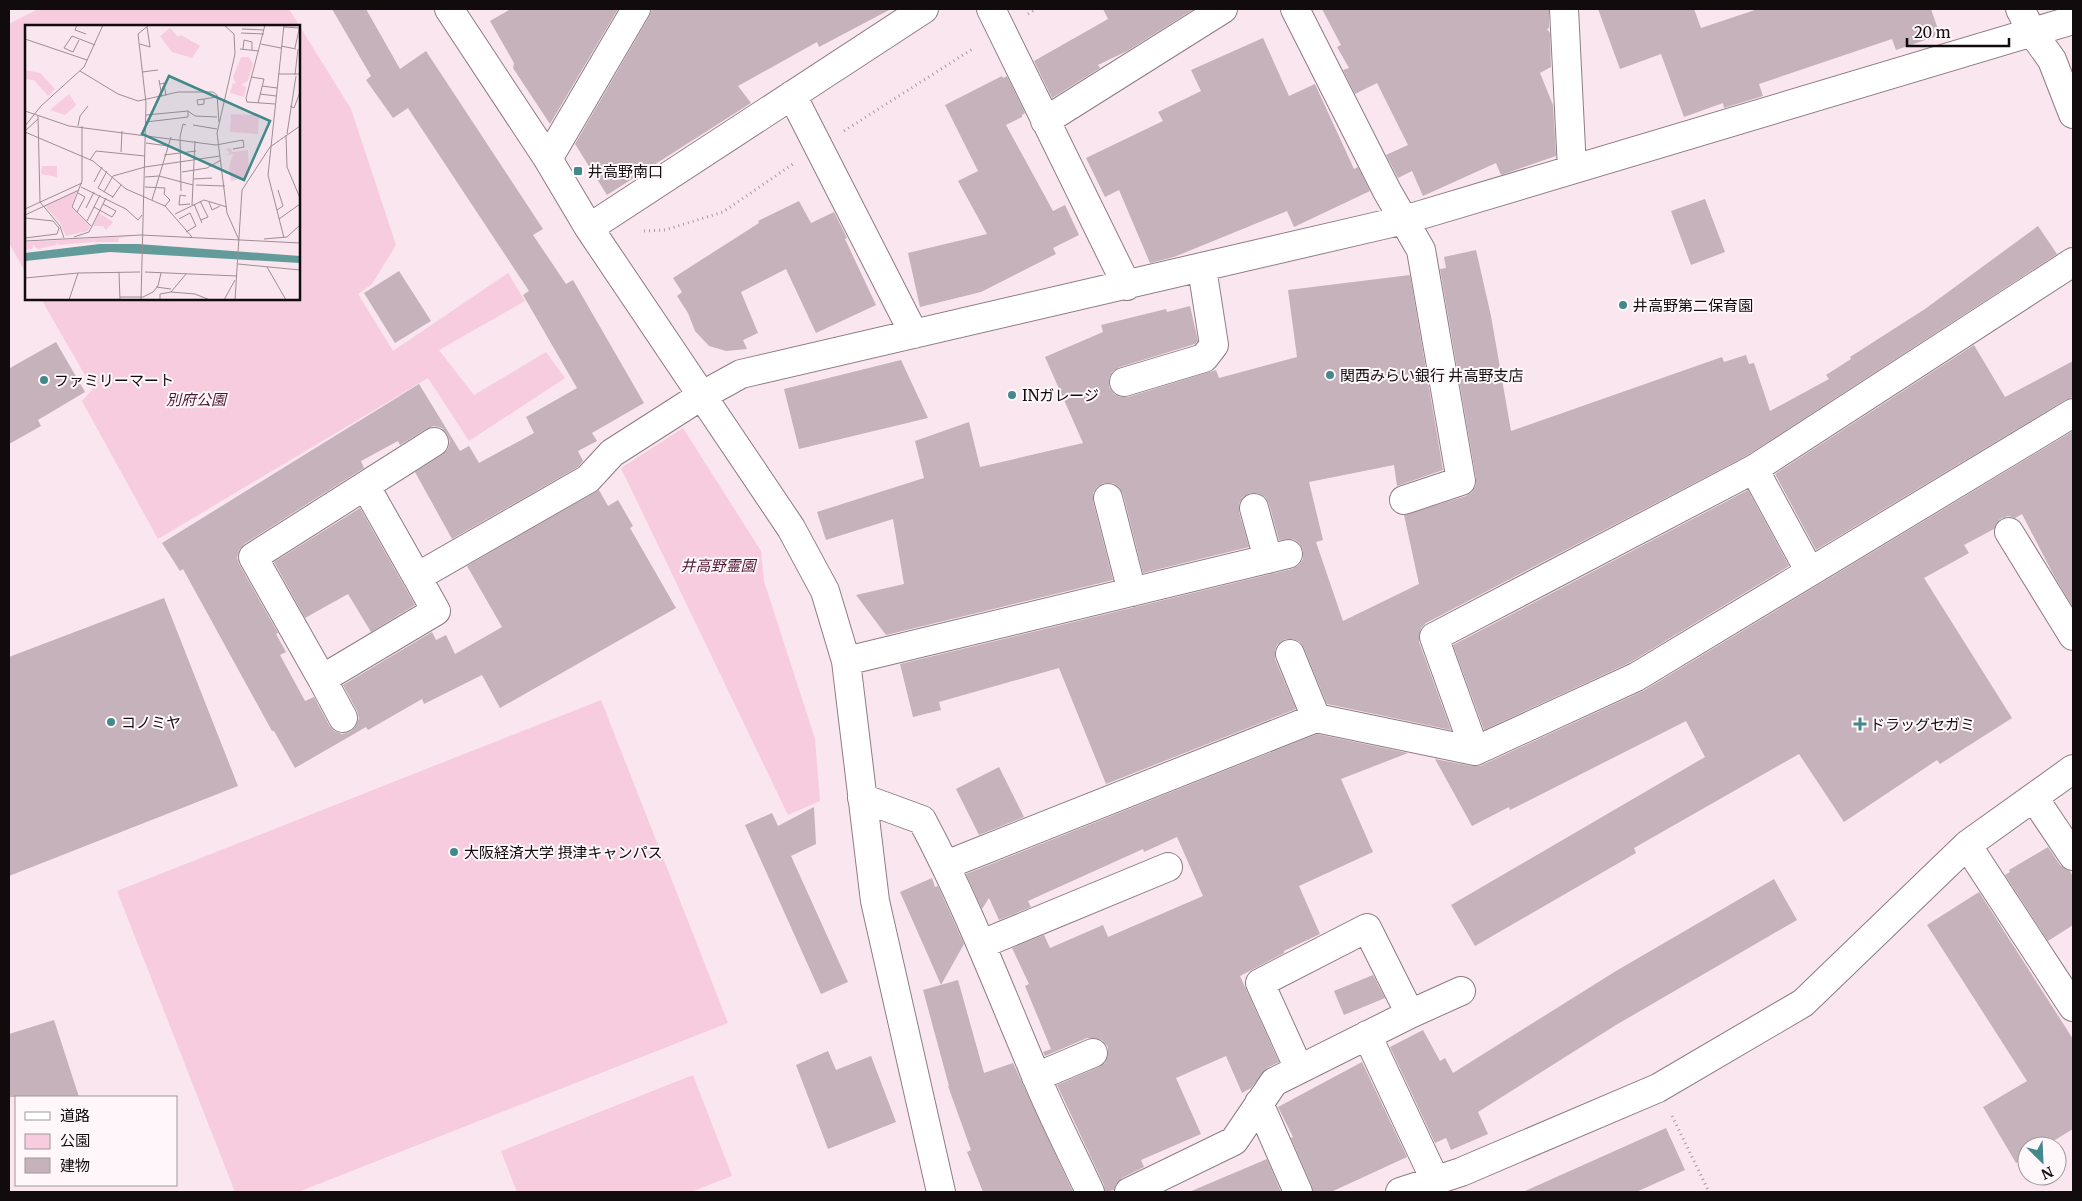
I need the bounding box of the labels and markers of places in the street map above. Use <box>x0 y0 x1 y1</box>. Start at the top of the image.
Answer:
place label: 井高野南口 <box>588 162 663 181</box>
marker: 井高野南口 <box>572 165 584 177</box>
place label: 井高野第二保育園 <box>1633 296 1753 315</box>
marker: 井高野第二保育園 <box>1617 299 1629 311</box>
place label: 関西みらい銀行 井高野支店 <box>1340 366 1524 385</box>
marker: 関西みらい銀行 井高野支店 <box>1324 369 1336 381</box>
place label: ファミリーマート <box>54 371 174 390</box>
marker: ファミリーマート <box>38 374 50 386</box>
place label: INガレージ <box>1022 386 1099 405</box>
marker: INガレージ <box>1006 389 1018 401</box>
place label: コノミヤ <box>121 713 181 732</box>
place label: ドラッグセガミ <box>1870 715 1975 734</box>
marker: コノミヤ <box>105 716 117 728</box>
marker: ドラッグセガミ <box>1854 718 1866 730</box>
place label: 大阪経済大学 摂津キャンパス <box>464 843 663 862</box>
marker: 大阪経済大学 摂津キャンパス <box>448 846 460 858</box>

